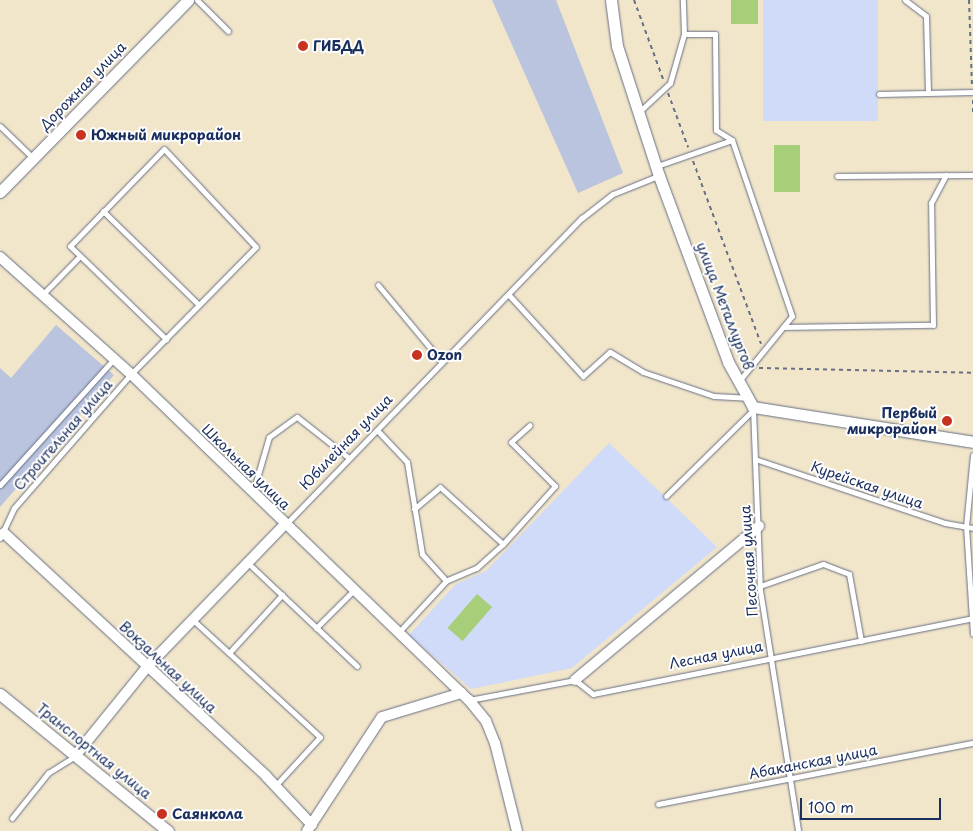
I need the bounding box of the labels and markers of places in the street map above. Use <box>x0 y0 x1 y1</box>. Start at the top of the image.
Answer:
place label: ГИБДД <box>313 38 364 54</box>
marker: ГИБДД <box>297 40 309 52</box>
place label: Южный микрорайон <box>91 127 241 143</box>
marker: Южный микрорайон <box>75 129 87 141</box>
place label: Ozon <box>427 347 462 363</box>
marker: Ozon <box>411 349 423 361</box>
place label: Первый микрорайон <box>847 405 937 438</box>
marker: Первый микрорайон <box>941 415 953 427</box>
place label: Саянкола <box>172 806 243 822</box>
marker: Саянкола <box>156 808 168 820</box>

